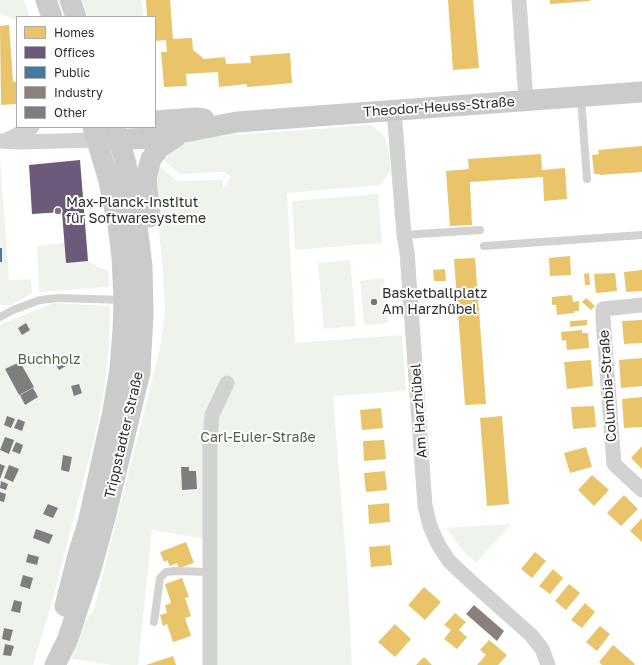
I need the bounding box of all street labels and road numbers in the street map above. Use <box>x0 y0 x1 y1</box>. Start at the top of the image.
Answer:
street label: Theodor-Heuss-Straße <box>363 93 515 121</box>
street label: Columbia-Straße <box>596 329 620 443</box>
street label: Am Harzhübel <box>407 363 431 459</box>
street label: Trippstadter Straße <box>101 370 147 500</box>

